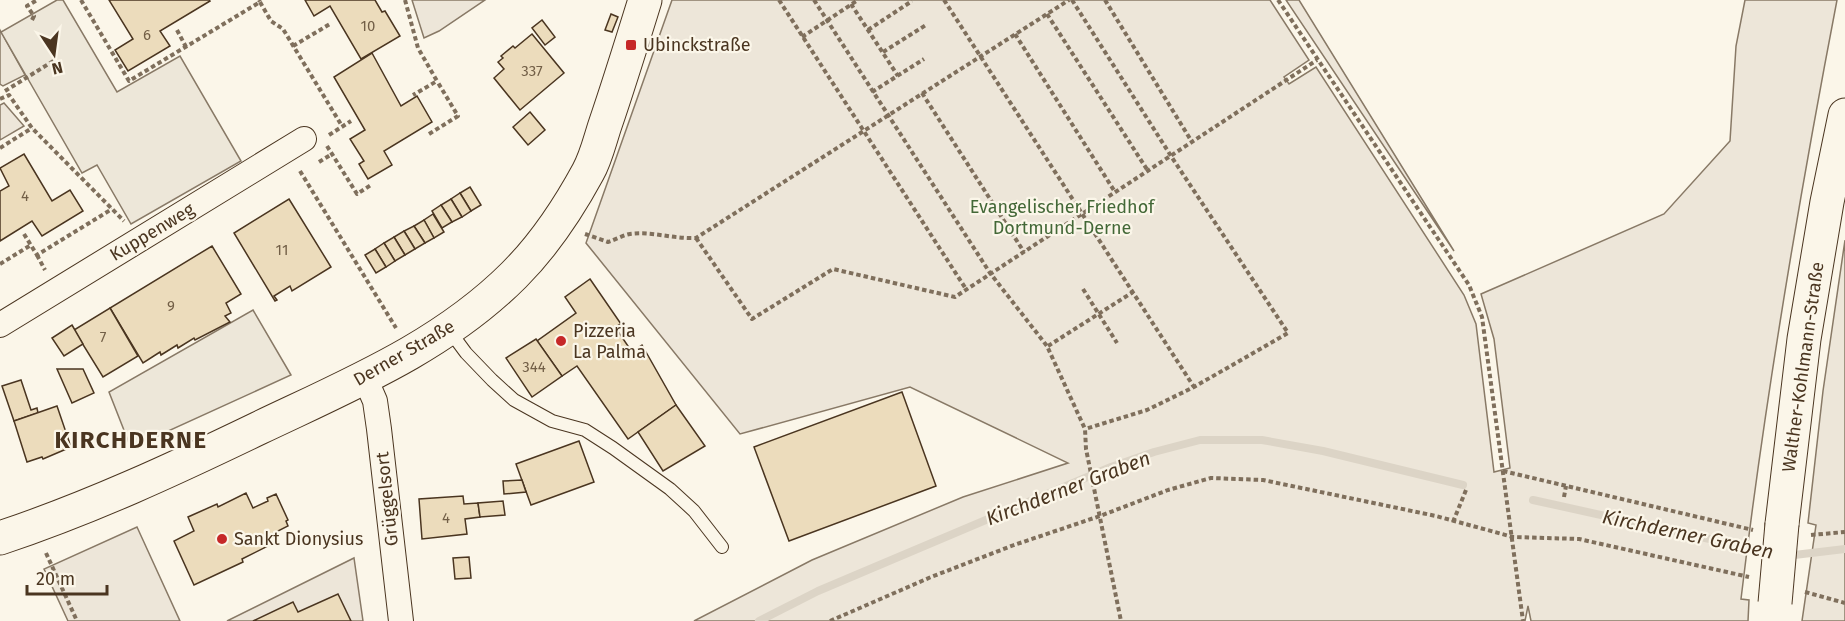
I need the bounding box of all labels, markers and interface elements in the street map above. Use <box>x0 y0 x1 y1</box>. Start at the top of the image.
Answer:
house number: 10 <box>361 17 375 35</box>
north arrow <box>24 24 84 84</box>
house number: 6 <box>143 26 151 44</box>
place label: Ubinckstraße <box>643 34 750 56</box>
marker: Ubinckstraße <box>624 38 638 52</box>
text: N <box>50 58 65 79</box>
house number: 337 <box>521 62 543 80</box>
house number: 4 <box>21 187 29 205</box>
park label: Evangelischer Friedhof Dortmund-Derne <box>970 196 1156 239</box>
street label: Kuppenweg <box>106 198 199 266</box>
house number: 11 <box>276 241 288 259</box>
street label: Walther-Kohlmann-Straße <box>1777 260 1829 474</box>
house number: 9 <box>167 297 175 315</box>
street label: Derner Straße <box>349 315 459 391</box>
place label: Pizzeria La Palma <box>573 320 646 363</box>
house number: 7 <box>100 328 107 346</box>
marker: Pizzeria La Palma <box>554 334 568 348</box>
house number: 344 <box>522 358 546 376</box>
district label: KIRCHDERNE <box>54 426 208 454</box>
water label: Kirchderner Graben <box>982 446 1154 530</box>
street label: Grüggelsort <box>371 450 403 547</box>
water label: Kirchderner Graben <box>1600 504 1776 564</box>
house number: 4 <box>442 509 450 527</box>
place label: Sankt Dionysius <box>234 528 363 550</box>
marker: Sankt Dionysius <box>215 532 229 546</box>
scale bar <box>27 558 106 596</box>
text: 20 m <box>36 568 75 590</box>

